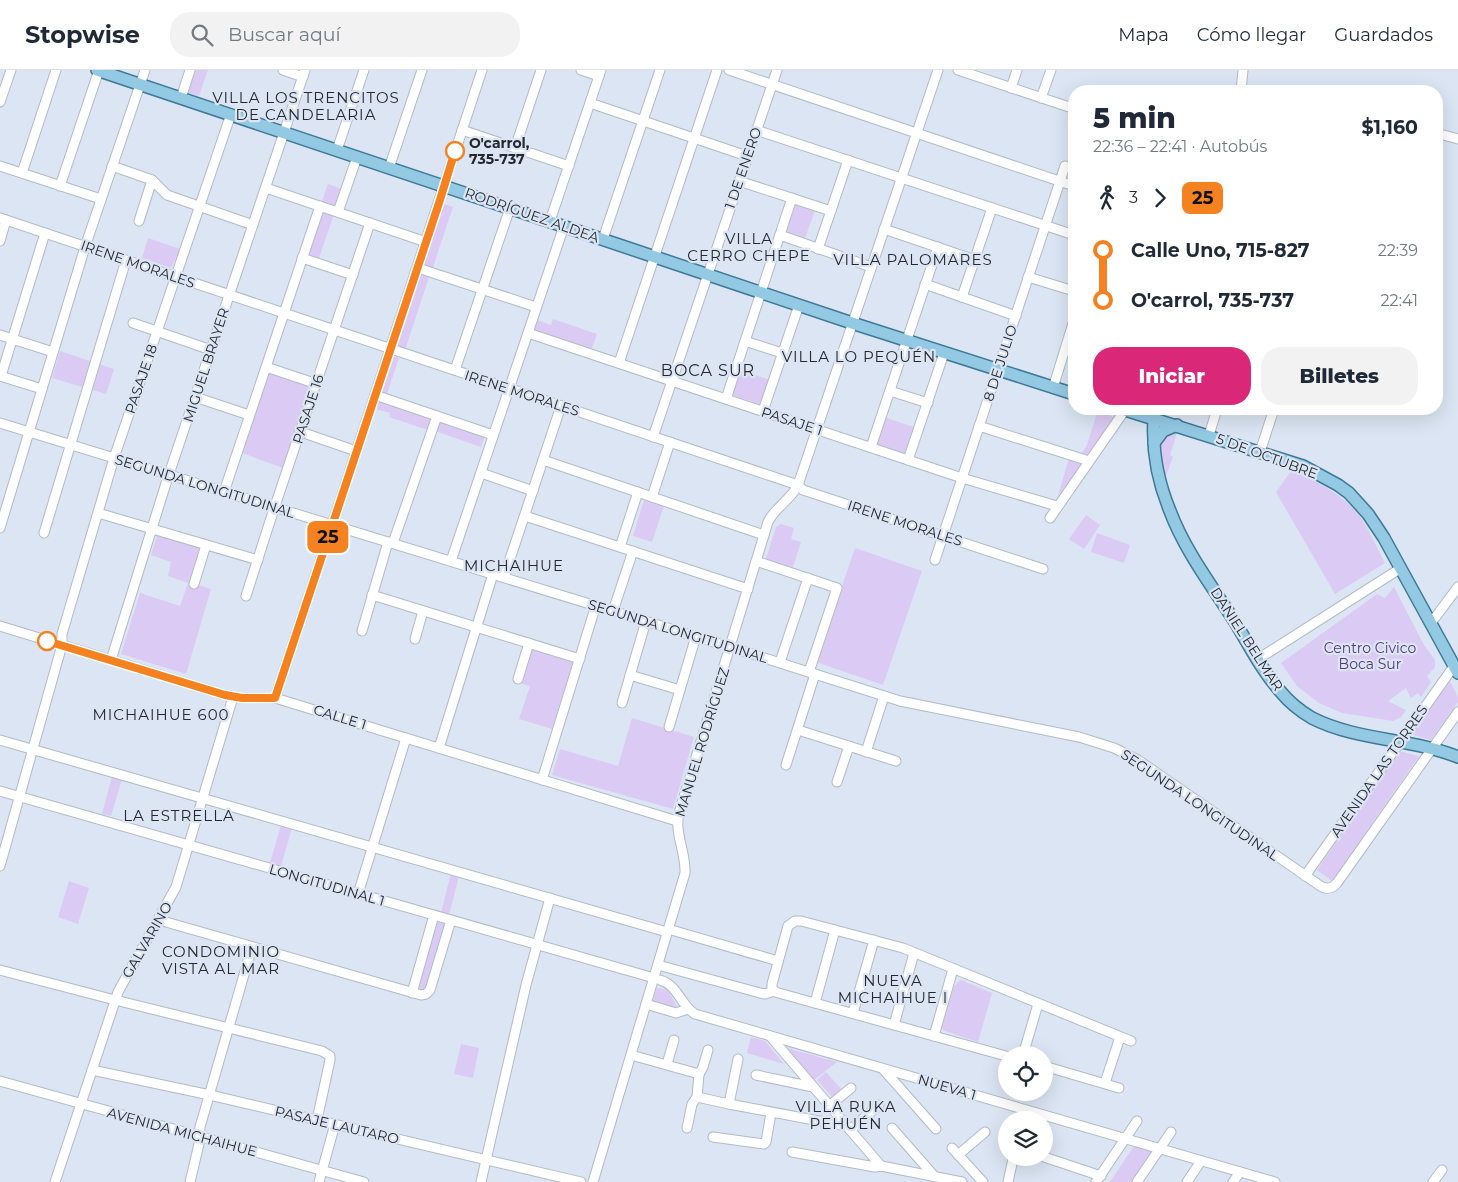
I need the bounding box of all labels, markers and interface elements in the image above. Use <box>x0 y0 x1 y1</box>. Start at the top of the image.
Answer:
search box <box>170 12 520 57</box>
text: Stopwise <box>25 20 140 49</box>
icon: search <box>188 21 216 49</box>
text: Buscar aquí <box>228 23 341 46</box>
text: Mapa <box>1118 24 1169 46</box>
text: Cómo llegar <box>1197 24 1306 46</box>
text: Guardados <box>1334 24 1433 46</box>
district label: VILLA LOS TRENCITOS DE CANDELARIA <box>212 88 400 124</box>
text: 5 min <box>1093 101 1176 135</box>
text: $1,160 <box>1362 116 1418 139</box>
street label: 1 DE ENERO <box>721 125 765 211</box>
place label: O'carrol, 735-737 <box>469 134 530 168</box>
text: 22:36 – 22:41 · Autobús <box>1093 137 1267 156</box>
marker: O'carrol, 735-737 <box>445 141 465 161</box>
street label: RODRÍGUEZ ALDEA <box>462 184 603 247</box>
icon: walk <box>1093 184 1121 212</box>
icon: forward <box>1146 184 1174 212</box>
text: 25 <box>1192 187 1213 209</box>
text: 3 <box>1129 188 1138 207</box>
district label: VILLA CERRO CHEPE <box>687 229 811 265</box>
street label: IRENE MORALES <box>79 236 197 292</box>
text: Calle Uno, 715-827 <box>1131 239 1310 262</box>
text: 22:39 <box>1378 241 1418 260</box>
district label: VILLA PALOMARES <box>833 250 993 269</box>
text: O'carrol, 735-737 <box>1131 289 1294 312</box>
text: 22:41 <box>1380 291 1418 310</box>
street label: MIGUEL BRAYER <box>179 306 233 424</box>
street label: 8 DE JULIO <box>979 322 1021 404</box>
street label: PASAJE 18 <box>121 342 161 416</box>
district label: VILLA LO PEQUÉN <box>782 347 936 366</box>
button: Iniciar <box>1093 347 1251 405</box>
button: Billetes <box>1261 347 1418 405</box>
district label: BOCA SUR <box>661 361 755 380</box>
street label: IRENE MORALES <box>462 366 582 420</box>
street label: PASAJE 16 <box>288 372 328 446</box>
street label: PASAJE 1 <box>759 403 825 439</box>
street label: 5 DE OCTUBRE <box>1214 429 1320 483</box>
street label: SEGUNDA LONGITUDINAL <box>113 450 298 522</box>
street label: IRENE MORALES <box>845 496 965 550</box>
line badge: 25 <box>306 521 350 553</box>
text: 25 <box>317 526 339 548</box>
district label: MICHAIHUE <box>464 556 564 575</box>
street label: DANIEL BELMAR <box>1207 584 1287 694</box>
street label: SEGUNDA LONGITUDINAL <box>586 595 771 667</box>
unlabelled marker <box>37 631 57 651</box>
park label: Centro Civico Boca Sur <box>1324 639 1417 673</box>
street label: MANUEL RODRÍGUEZ <box>671 665 733 819</box>
street label: CALLE 1 <box>311 700 369 734</box>
street label: AVENIDA LAS TORRES <box>1326 701 1432 841</box>
district label: MICHAIHUE 600 <box>92 705 230 724</box>
street label: SEGUNDA LONGITUDINAL <box>1117 745 1283 865</box>
district label: LA ESTRELLA <box>123 806 235 825</box>
street label: LONGITUDINAL 1 <box>267 860 387 910</box>
street label: GALVARINO <box>118 898 176 981</box>
district label: CONDOMINIO VISTA AL MAR <box>162 942 280 978</box>
district label: NUEVA MICHAIHUE I <box>838 971 948 1007</box>
map controls <box>998 1046 1053 1166</box>
button: locate <box>998 1046 1053 1101</box>
street label: NUEVA 1 <box>916 1070 978 1104</box>
district label: VILLA RUKA PEHUÉN <box>796 1097 896 1133</box>
street label: PASAJE LAUTARO <box>273 1102 401 1148</box>
street label: AVENIDA MICHAIHUE <box>105 1103 259 1161</box>
button: layers <box>998 1111 1053 1166</box>

